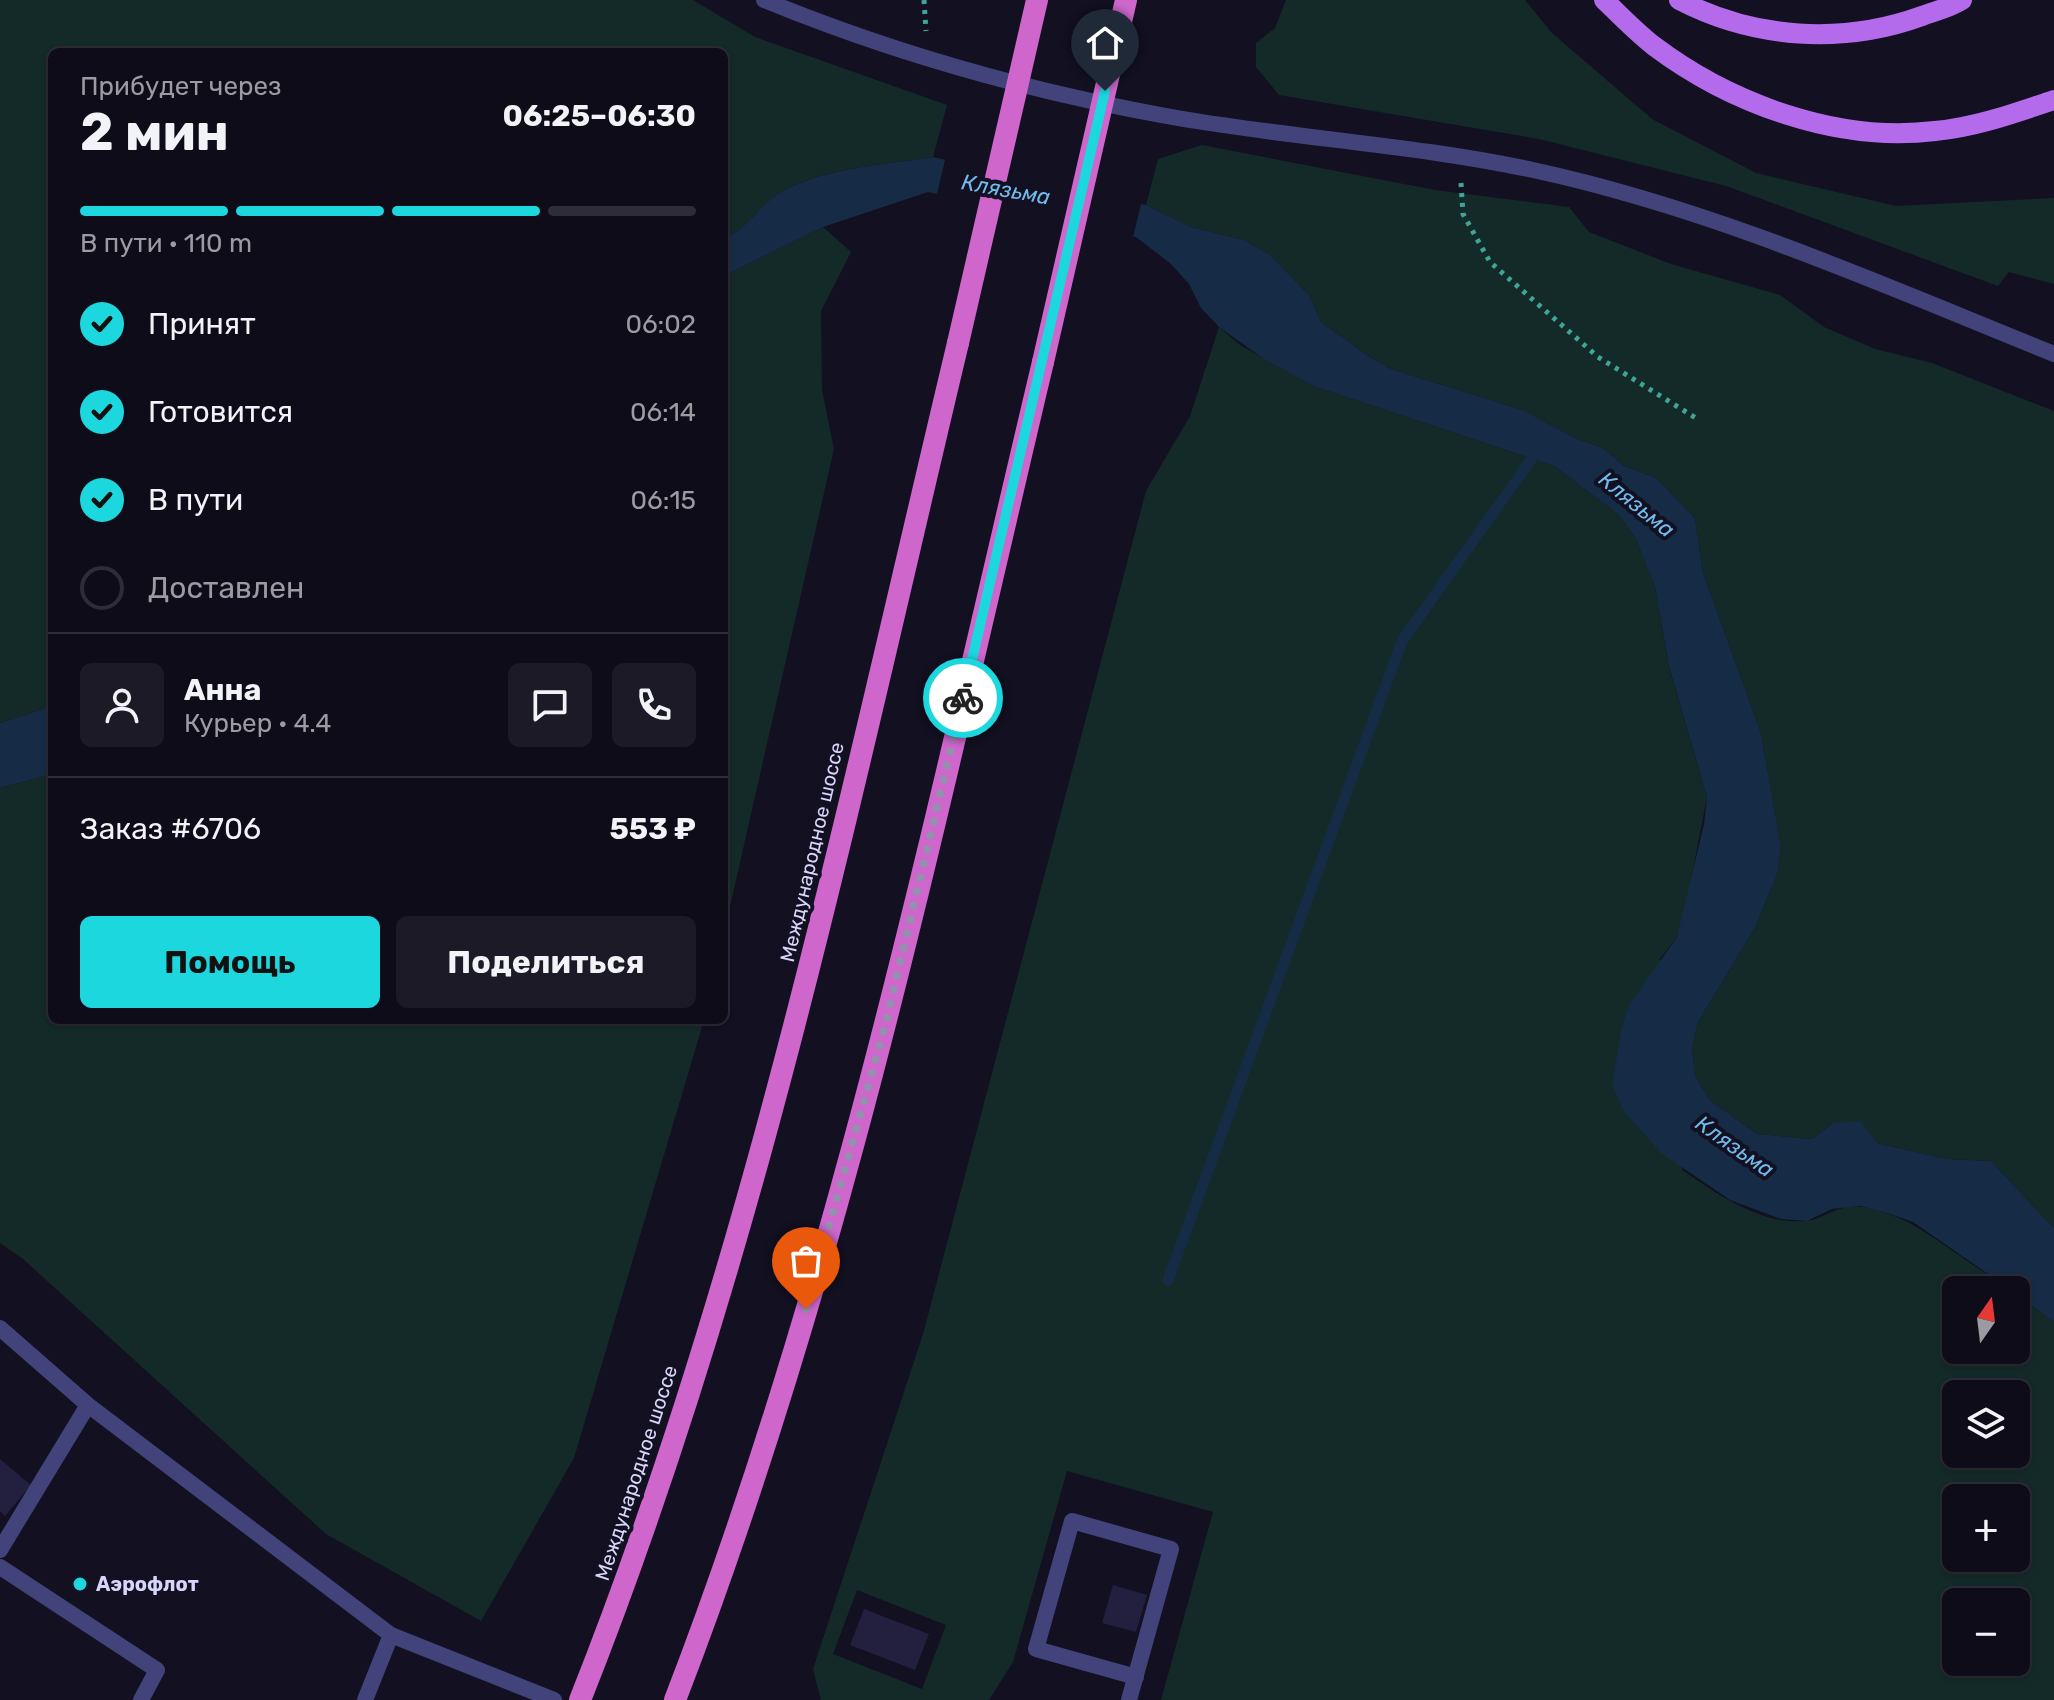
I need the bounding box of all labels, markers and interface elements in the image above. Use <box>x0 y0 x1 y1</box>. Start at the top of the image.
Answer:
pin <box>1071 9 1139 91</box>
icon: home <box>1083 21 1127 65</box>
text: Прибудет через <box>80 71 281 102</box>
text: 06:25–06:30 <box>503 98 696 134</box>
text: 2 мин <box>80 101 229 163</box>
water label: Клязьма <box>959 168 1052 211</box>
text: В пути · 110 m <box>80 228 252 259</box>
icon: check <box>80 302 124 346</box>
text: Принят <box>148 306 256 342</box>
text: 06:02 <box>625 309 696 340</box>
icon: check <box>80 390 124 434</box>
text: Готовится <box>148 394 293 430</box>
text: 06:14 <box>630 397 696 428</box>
water label: Клязьма <box>1593 466 1680 543</box>
icon: check <box>80 478 124 522</box>
text: В пути <box>148 482 243 518</box>
text: 06:15 <box>631 485 696 516</box>
text: Доставлен <box>148 570 304 606</box>
courier <box>923 658 1003 738</box>
button: person <box>80 663 164 747</box>
button: chat <box>508 663 592 747</box>
button: phone <box>612 663 696 747</box>
text: Анна <box>184 672 261 708</box>
icon: bike <box>941 676 985 720</box>
text: Курьер · 4.4 <box>184 708 332 739</box>
street label: Международное шоссе <box>775 740 849 964</box>
text: Заказ #6706 <box>80 811 261 847</box>
text: 553 ₽ <box>609 811 696 847</box>
button: Помощь <box>80 916 380 1008</box>
button: Поделиться <box>396 916 696 1008</box>
water label: Клязьма <box>1690 1110 1779 1183</box>
pin <box>772 1227 840 1309</box>
icon: bag <box>784 1239 828 1283</box>
north arrow <box>1942 1276 2030 1364</box>
map controls <box>1942 1276 2030 1676</box>
street label: Международное шоссе <box>590 1362 682 1584</box>
button: layers <box>1942 1380 2030 1468</box>
button: + <box>1942 1484 2030 1572</box>
place label: Аэрофлот <box>96 1572 199 1596</box>
marker: Аэрофлот <box>71 1575 89 1593</box>
button: − <box>1942 1588 2030 1676</box>

